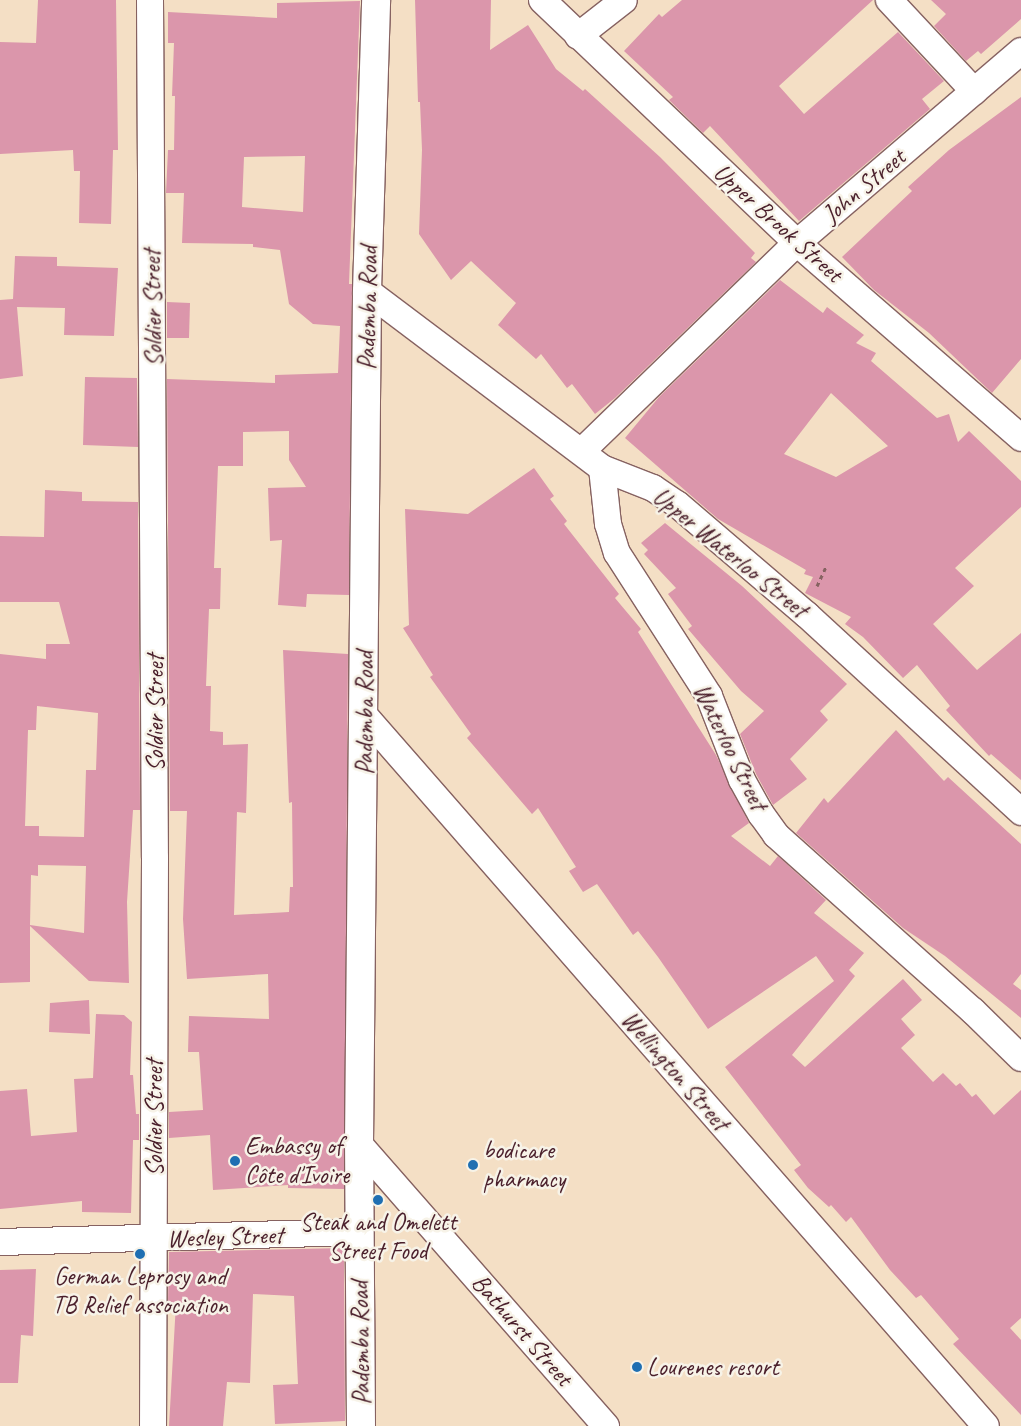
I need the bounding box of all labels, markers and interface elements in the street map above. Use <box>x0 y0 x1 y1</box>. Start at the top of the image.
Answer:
street label: John Street <box>816 143 912 229</box>
street label: Upper Brook Street <box>707 157 849 289</box>
street label: Pademba Road <box>352 246 384 370</box>
street label: Soldier Street <box>137 249 169 367</box>
street label: Upper Waterloo Street <box>646 481 814 625</box>
street label: Pademba Road <box>350 651 380 775</box>
street label: Soldier Street <box>140 654 170 772</box>
street label: Waterloo Street <box>687 679 773 815</box>
street label: Wellington Street <box>615 1005 735 1137</box>
street label: Soldier Street <box>139 1059 169 1177</box>
place label: Embassy of Côte d'Ivoire <box>245 1132 349 1191</box>
place label: bodicare pharmacy <box>483 1136 565 1195</box>
marker: Embassy of Côte d'Ivoire <box>229 1155 241 1167</box>
marker: bodicare pharmacy <box>467 1159 479 1171</box>
marker: Steak and Omelett Street Food <box>372 1194 384 1206</box>
place label: Steak and Omelett Street Food <box>300 1208 456 1267</box>
street label: Wesley Street <box>166 1220 284 1254</box>
marker: German Leprosy and TB Relief association <box>134 1248 146 1260</box>
place label: German Leprosy and TB Relief association <box>52 1262 228 1321</box>
street label: Bathurst Street <box>465 1268 579 1392</box>
street label: Pademba Road <box>345 1281 377 1405</box>
place label: Lourenes resort <box>647 1352 779 1382</box>
marker: Lourenes resort <box>631 1361 643 1373</box>

